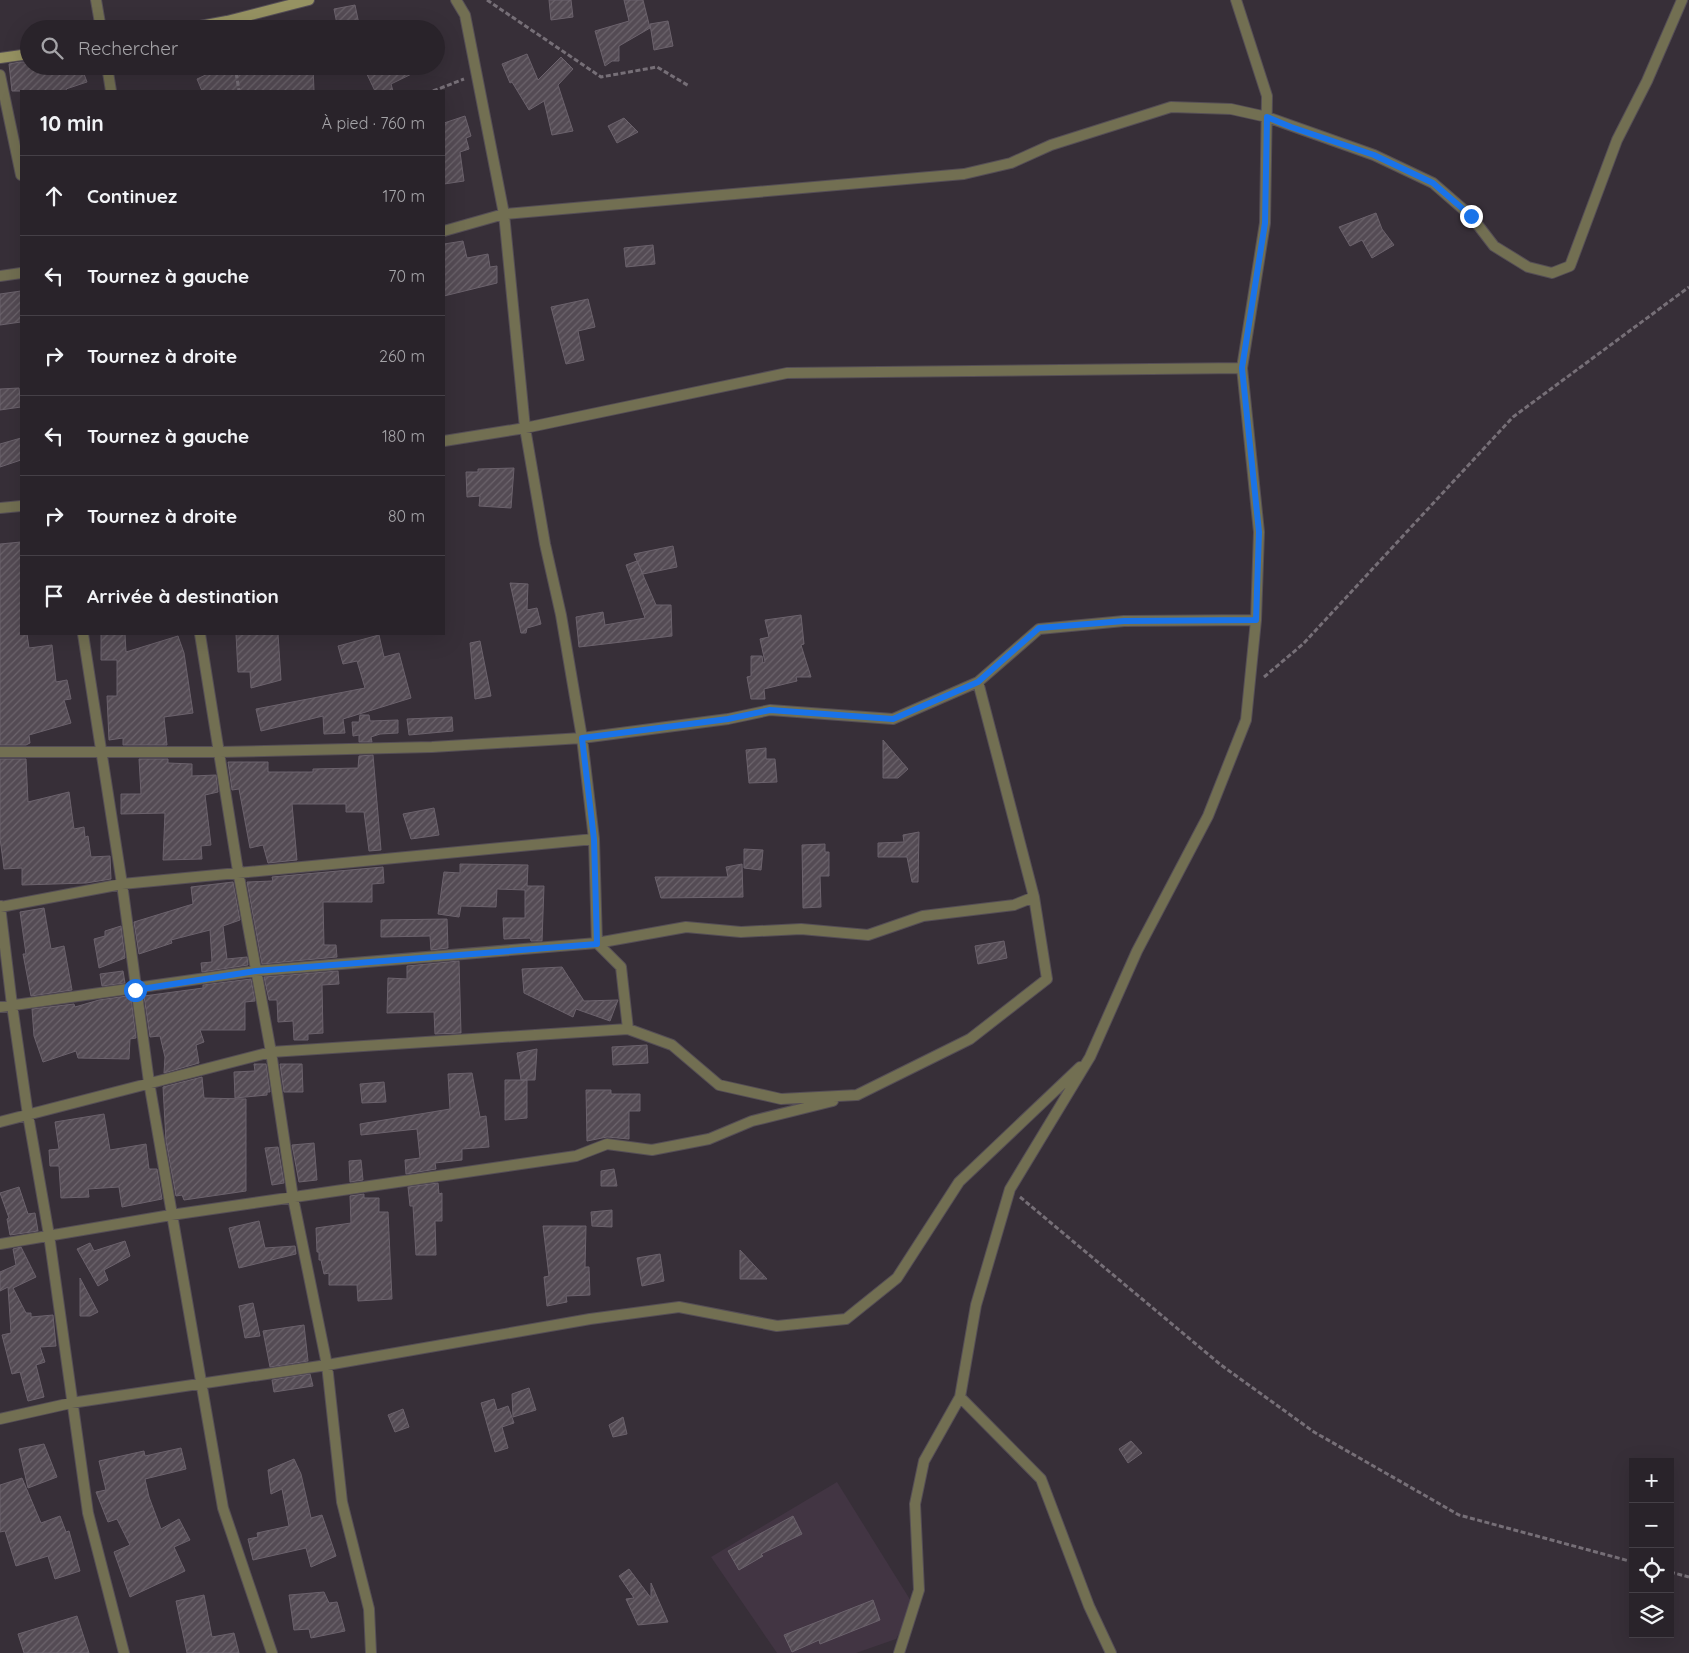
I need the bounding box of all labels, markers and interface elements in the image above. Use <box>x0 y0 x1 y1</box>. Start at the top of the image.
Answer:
search box <box>20 20 445 75</box>
icon: search <box>38 34 66 62</box>
text: Rechercher <box>78 36 178 60</box>
text: 10 min <box>40 110 104 136</box>
text: À pied · 760 m <box>322 113 425 133</box>
icon: ahead <box>40 182 68 210</box>
text: Continuez <box>87 184 177 208</box>
text: 170 m <box>382 186 425 206</box>
route end <box>1460 205 1483 228</box>
icon: left <box>40 262 68 290</box>
text: Tournez à gauche <box>87 264 249 288</box>
text: 70 m <box>388 266 425 286</box>
icon: right <box>40 342 68 370</box>
text: Tournez à droite <box>87 344 237 368</box>
text: 260 m <box>379 346 425 366</box>
icon: left <box>40 422 68 450</box>
text: Tournez à gauche <box>87 424 249 448</box>
text: 180 m <box>382 426 425 446</box>
icon: right <box>40 502 68 530</box>
text: Tournez à droite <box>87 504 237 528</box>
text: 80 m <box>388 506 425 526</box>
icon: arrive <box>40 582 68 610</box>
text: Arrivée à destination <box>87 584 279 608</box>
route start <box>124 979 147 1002</box>
map controls <box>1629 1458 1674 1638</box>
button: + <box>1629 1458 1674 1503</box>
button: − <box>1629 1503 1674 1548</box>
button: locate <box>1629 1548 1674 1593</box>
button: layers <box>1629 1593 1674 1638</box>

